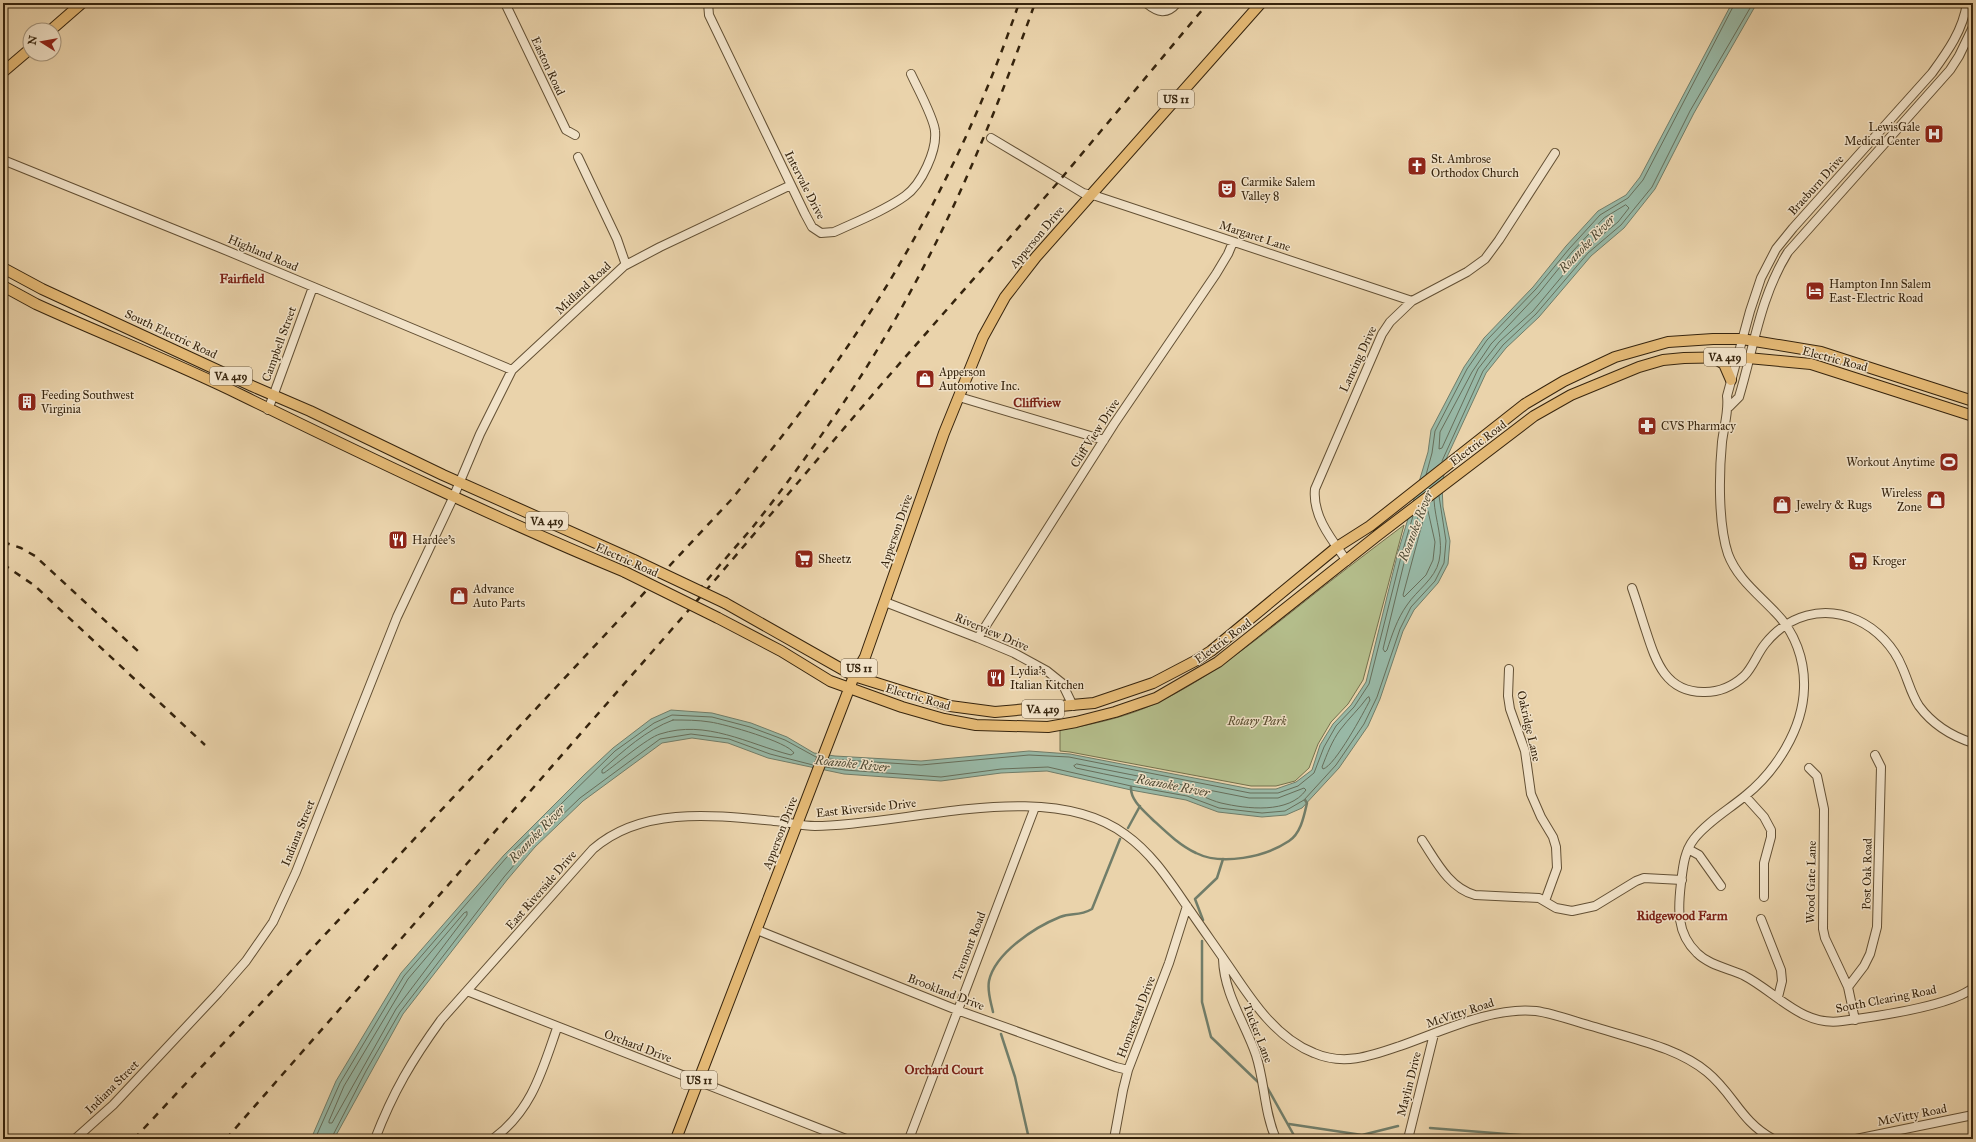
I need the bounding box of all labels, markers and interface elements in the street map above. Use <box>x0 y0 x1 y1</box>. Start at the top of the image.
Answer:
north arrow <box>22 22 62 62</box>
text: N <box>25 34 40 46</box>
street label: Easton Road <box>528 34 568 98</box>
road number: US 11 <box>1158 90 1194 108</box>
place label: LewisGale Medical Center <box>1844 120 1920 148</box>
hospital icon: LewisGale Medical Center <box>1923 123 1945 145</box>
street label: Intervale Drive <box>782 148 828 222</box>
place label: St. Ambrose Orthodox Church <box>1431 152 1519 180</box>
street label: Braeburn Drive <box>1785 152 1847 218</box>
church icon: St. Ambrose Orthodox Church <box>1406 155 1428 177</box>
place label: Carmike Salem Valley 8 <box>1240 175 1315 203</box>
theatre icon: Carmike Salem Valley 8 <box>1216 178 1238 200</box>
street label: Apperson Drive <box>1006 203 1067 272</box>
water label: Roanoke River <box>1555 211 1619 277</box>
street label: Margaret Lane <box>1217 218 1292 255</box>
street label: Highland Road <box>225 232 300 275</box>
street label: Midland Road <box>552 259 614 317</box>
district label: Fairfield <box>219 271 265 287</box>
place label: Hampton Inn Salem East-Electric Road <box>1829 277 1931 305</box>
hotel icon: Hampton Inn Salem East-Electric Road <box>1804 280 1826 302</box>
street label: Campbell Street <box>259 304 299 384</box>
street label: South Electric Road <box>123 307 219 361</box>
street label: Lancing Drive <box>1337 324 1380 395</box>
street label: Electric Road <box>1801 344 1869 374</box>
road number: VA 419 <box>1704 348 1746 366</box>
place label: Apperson Automotive Inc. <box>938 365 1020 393</box>
road number: VA 419 <box>210 367 252 385</box>
shop icon: Apperson Automotive Inc. <box>914 368 936 390</box>
place label: Feeding Southwest Virginia <box>40 388 135 417</box>
building icon: Feeding Southwest Virginia <box>16 391 38 413</box>
district label: Cliffview <box>1013 395 1061 411</box>
street label: Cliff View Drive <box>1068 396 1122 470</box>
pharmacy icon: CVS Pharmacy <box>1636 415 1658 437</box>
street label: Electric Road <box>1447 417 1509 469</box>
place label: CVS Pharmacy <box>1661 419 1736 433</box>
sports icon: Workout Anytime <box>1938 451 1960 473</box>
place label: Workout Anytime <box>1846 455 1935 469</box>
place label: Wireless Zone <box>1881 486 1922 514</box>
water label: Roanoke River <box>1395 488 1437 565</box>
shop icon: Wireless Zone <box>1925 489 1947 511</box>
street label: Apperson Drive <box>877 492 915 571</box>
shop icon: Jewelry & Rugs <box>1771 494 1793 516</box>
place label: Jewelry & Rugs <box>1794 498 1872 513</box>
road number: VA 419 <box>526 512 568 530</box>
restaurant icon: Hardee's <box>387 529 409 551</box>
place label: Hardee's <box>412 533 455 547</box>
street label: Electric Road <box>594 540 660 580</box>
supermarket icon: Sheetz <box>793 548 815 570</box>
supermarket icon: Kroger <box>1847 550 1869 572</box>
place label: Sheetz <box>818 552 852 566</box>
place label: Kroger <box>1872 554 1907 569</box>
place label: Advance Auto Parts <box>472 582 525 610</box>
shop icon: Advance Auto Parts <box>448 585 470 607</box>
street label: Riverview Drive <box>953 610 1031 654</box>
street label: Electric Road <box>1192 616 1254 666</box>
road number: US 11 <box>841 659 877 677</box>
place label: Lydia's Italian Kitchen <box>1010 664 1085 692</box>
restaurant icon: Lydia's Italian Kitchen <box>985 667 1007 689</box>
street label: Electric Road <box>884 681 952 713</box>
street label: Oakridge Lane <box>1513 689 1544 763</box>
road number: VA 419 <box>1022 700 1064 718</box>
park label: Rotary Park <box>1226 714 1287 728</box>
water label: Roanoke River <box>813 752 891 776</box>
water label: Roanoke River <box>1134 771 1212 801</box>
street label: Apperson Drive <box>759 795 800 872</box>
street label: East Riverside Drive <box>815 796 917 820</box>
street label: Indiana Street <box>278 797 318 868</box>
water label: Roanoke River <box>505 801 569 867</box>
street label: Post Oak Road <box>1859 838 1875 910</box>
street label: Wood Gate Lane <box>1803 840 1819 924</box>
street label: East Riverside Drive <box>503 847 579 933</box>
district label: Ridgewood Farm <box>1636 908 1728 924</box>
street label: Tremont Road <box>949 910 989 982</box>
street label: Brookland Drive <box>906 971 986 1013</box>
street label: Homestead Drive <box>1114 974 1158 1060</box>
street label: South Clearing Road <box>1834 982 1938 1017</box>
street label: McVitty Road <box>1424 995 1496 1031</box>
street label: Tucker Lane <box>1240 1001 1276 1065</box>
street label: Orchard Drive <box>602 1027 674 1065</box>
street label: Maylin Drive <box>1394 1050 1424 1118</box>
street label: Indiana Street <box>82 1057 142 1117</box>
district label: Orchard Court <box>905 1062 984 1078</box>
road number: US 11 <box>681 1071 717 1089</box>
street label: McVitty Road <box>1876 1101 1948 1129</box>

